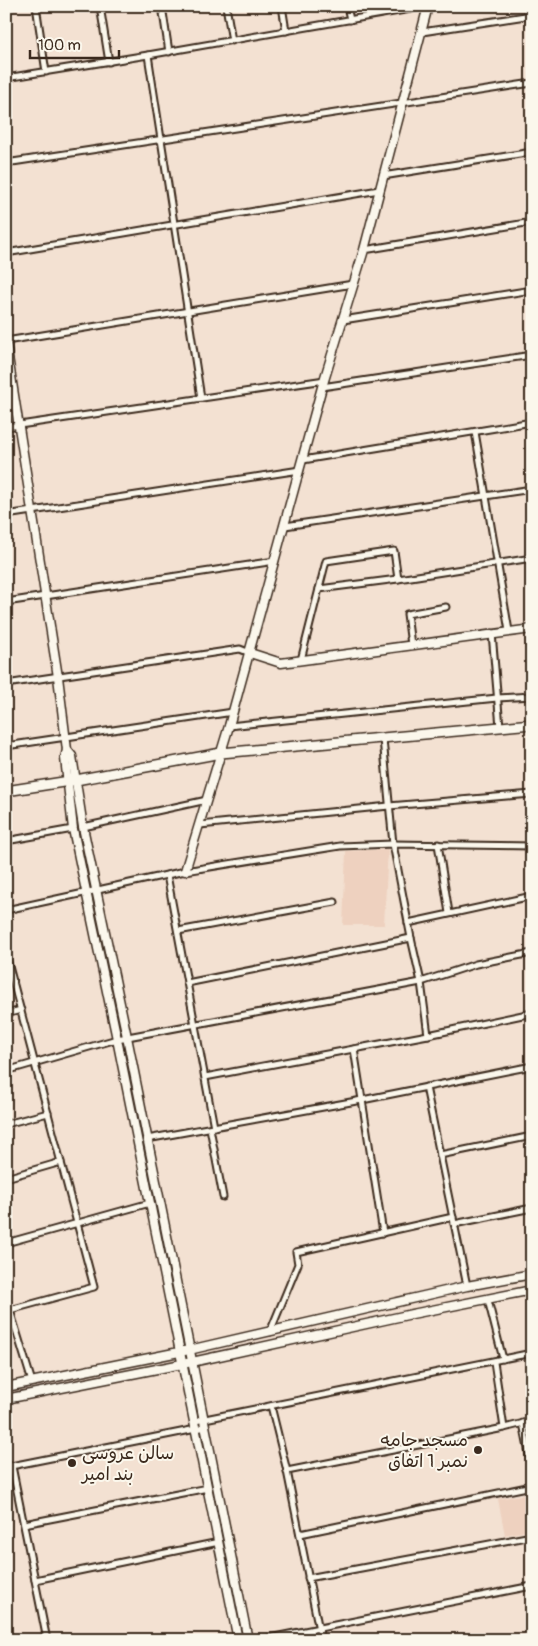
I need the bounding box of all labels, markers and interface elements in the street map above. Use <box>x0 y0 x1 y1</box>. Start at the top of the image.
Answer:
scale bar <box>30 28 119 60</box>
text: 100 m <box>38 36 81 55</box>
place label: مسجد جامه نمبر 1 اتفاق <box>381 1429 468 1473</box>
place label: سالن عروسی بند امیر <box>80 1442 174 1486</box>
marker: مسجد جامه نمبر 1 اتفاق <box>472 1444 484 1456</box>
marker: سالن عروسی بند امیر <box>66 1457 78 1469</box>

